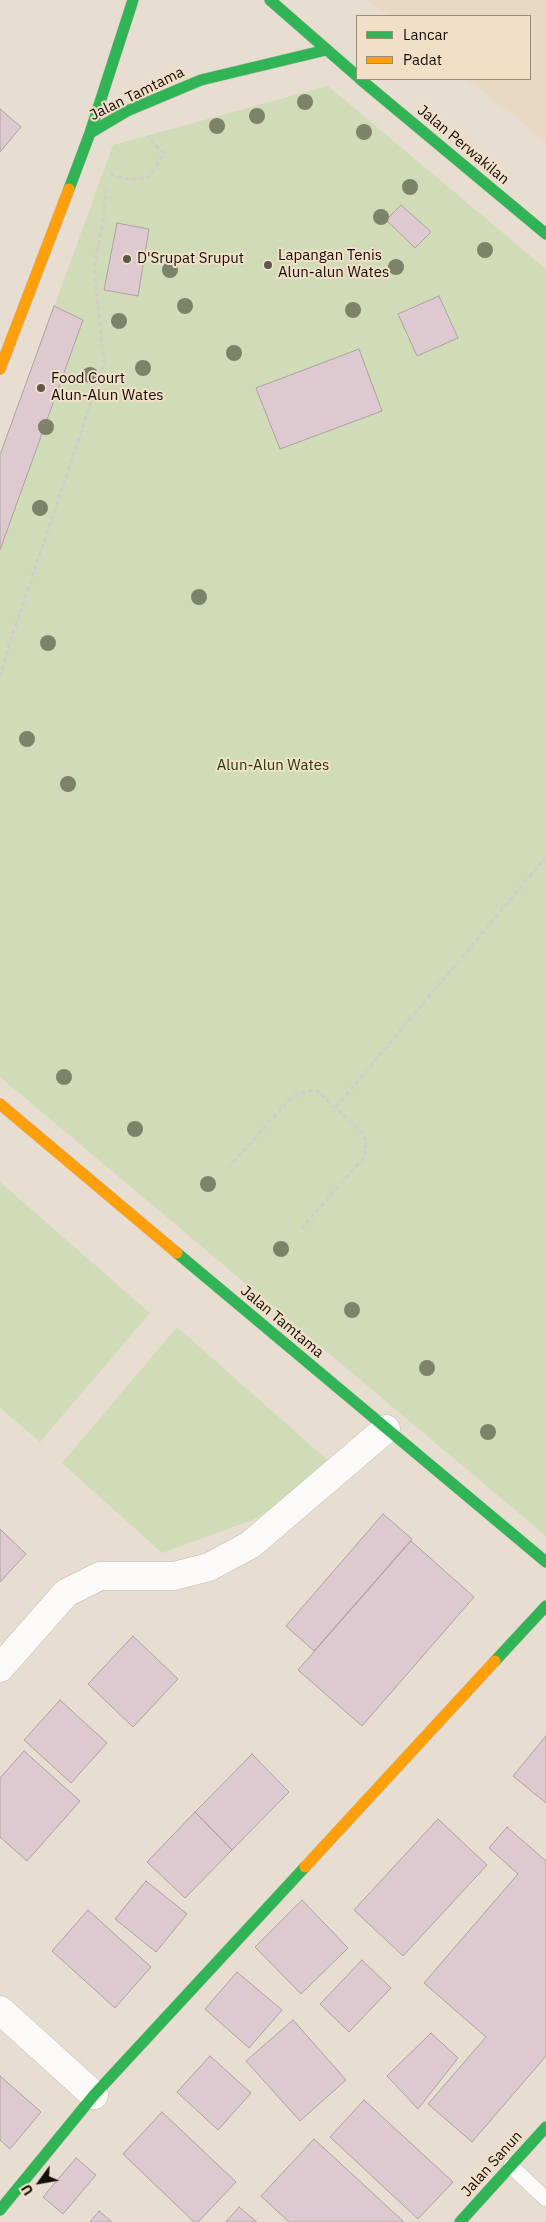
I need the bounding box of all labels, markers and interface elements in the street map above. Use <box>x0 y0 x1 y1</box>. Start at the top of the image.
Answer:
legend <box>356 15 531 80</box>
text: Lancar <box>403 25 448 44</box>
text: Padat <box>403 50 442 69</box>
street label: Jalan Tamtama <box>87 63 187 125</box>
street label: Jalan Perwakilan <box>414 101 512 189</box>
place label: Lapangan Tenis Alun-alun Wates <box>278 247 389 282</box>
place label: D'Srupat Sruput <box>137 250 244 268</box>
marker: D'Srupat Sruput <box>121 253 133 265</box>
marker: Lapangan Tenis Alun-alun Wates <box>262 259 274 271</box>
place label: Food Court Alun-Alun Wates <box>51 370 164 405</box>
marker: Food Court Alun-Alun Wates <box>35 382 47 394</box>
park label: Alun-Alun Wates <box>217 757 329 775</box>
street label: Jalan Tamtama <box>237 1282 327 1362</box>
street label: Jalan Sanun <box>458 2127 526 2201</box>
north arrow <box>15 2157 65 2207</box>
text: U <box>17 2181 37 2199</box>

